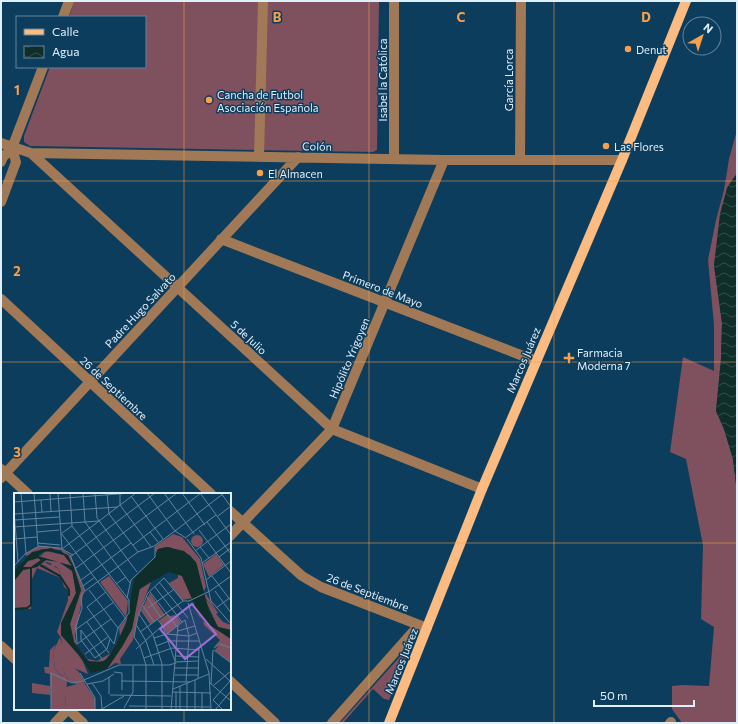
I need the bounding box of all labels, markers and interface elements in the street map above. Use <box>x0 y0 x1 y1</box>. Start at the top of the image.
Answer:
text: B <box>273 9 282 25</box>
text: C <box>457 9 466 25</box>
text: D <box>641 9 651 25</box>
legend <box>16 16 146 68</box>
north arrow <box>682 16 722 56</box>
text: N <box>701 20 716 35</box>
text: Calle <box>52 24 79 38</box>
street label: Isabel la Católica <box>376 39 389 121</box>
place label: Denut <box>636 43 667 56</box>
text: Agua <box>52 44 80 58</box>
marker: Denut <box>623 44 633 54</box>
street label: García Lorca <box>502 49 515 111</box>
text: 1 <box>14 82 20 98</box>
place label: Cancha de Futbol Asociación Española <box>217 88 319 114</box>
marker: Cancha de Futbol Asociación Española <box>204 95 214 105</box>
street label: Colón <box>302 139 332 153</box>
place label: Las Flores <box>614 140 664 153</box>
marker: Las Flores <box>601 141 611 151</box>
place label: El Almacen <box>268 167 323 180</box>
marker: El Almacen <box>255 168 265 178</box>
text: 2 <box>13 263 21 279</box>
street label: Primero de Mayo <box>341 268 425 310</box>
street label: Padre Hugo Salvato <box>102 270 178 350</box>
street label: Hipólito Yrigoyen <box>326 316 372 400</box>
street label: 5 de Julio <box>228 317 270 358</box>
street label: Marcos Juárez <box>503 325 544 395</box>
place label: Farmacia Moderna 7 <box>577 346 631 372</box>
marker: Farmacia Moderna 7 <box>564 353 574 363</box>
street label: 26 de Septiembre <box>78 354 150 423</box>
text: 3 <box>13 444 21 460</box>
inset map <box>14 493 231 710</box>
street label: 26 de Septiembre <box>325 570 411 614</box>
street label: Marcos Juárez <box>382 626 421 696</box>
scale bar <box>594 682 694 708</box>
text: 50 m <box>600 688 628 702</box>

